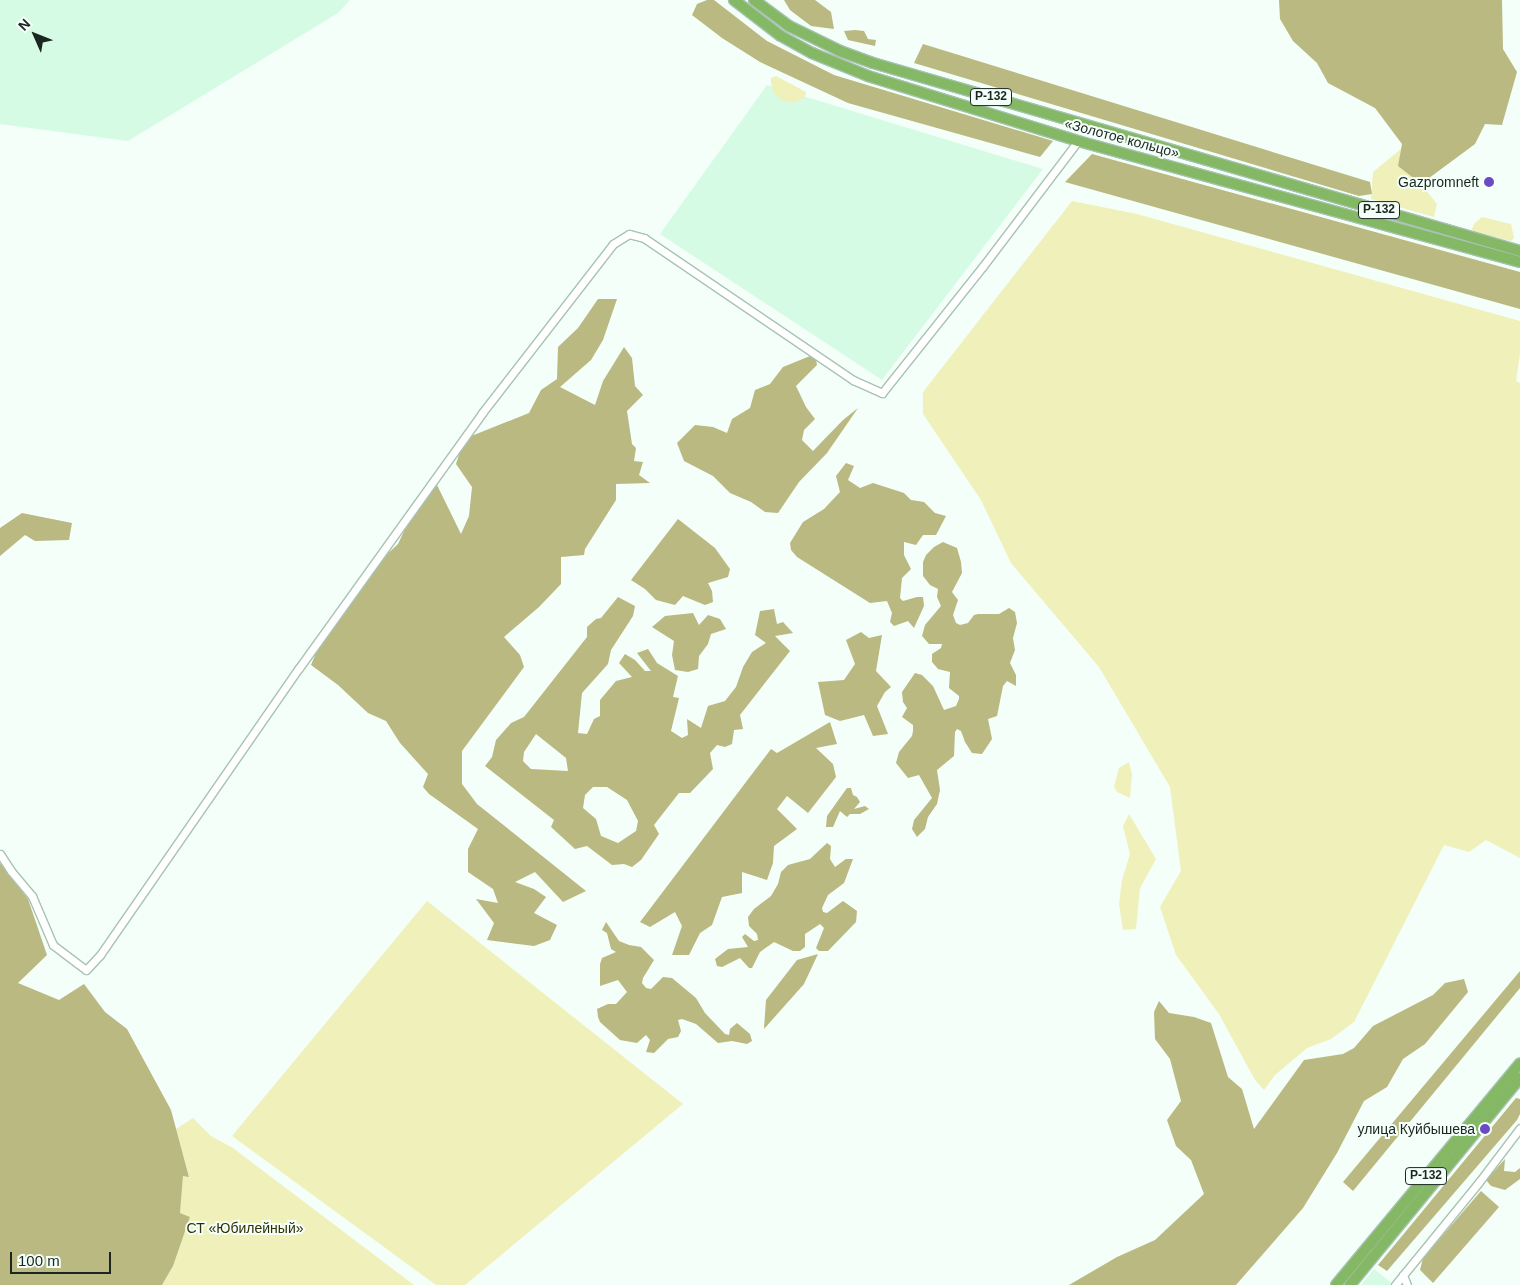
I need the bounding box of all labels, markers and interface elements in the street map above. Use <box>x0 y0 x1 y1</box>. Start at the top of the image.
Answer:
north arrow <box>10 10 60 60</box>
text: N <box>15 15 33 34</box>
road number: Р-132 <box>970 88 1012 106</box>
street label: «Золотое кольцо» <box>1063 115 1181 161</box>
place label: Gazpromneft <box>1398 174 1479 190</box>
marker: Gazpromneft <box>1483 176 1495 188</box>
road number: Р-132 <box>1358 200 1400 220</box>
place label: улица Куйбышева <box>1357 1121 1475 1137</box>
marker: улица Куйбышева <box>1479 1123 1491 1135</box>
road number: Р-132 <box>1405 1166 1447 1186</box>
park label: СТ «Юбилейный» <box>186 1220 304 1236</box>
scale bar <box>12 1242 114 1274</box>
text: 100 m <box>18 1252 60 1269</box>

